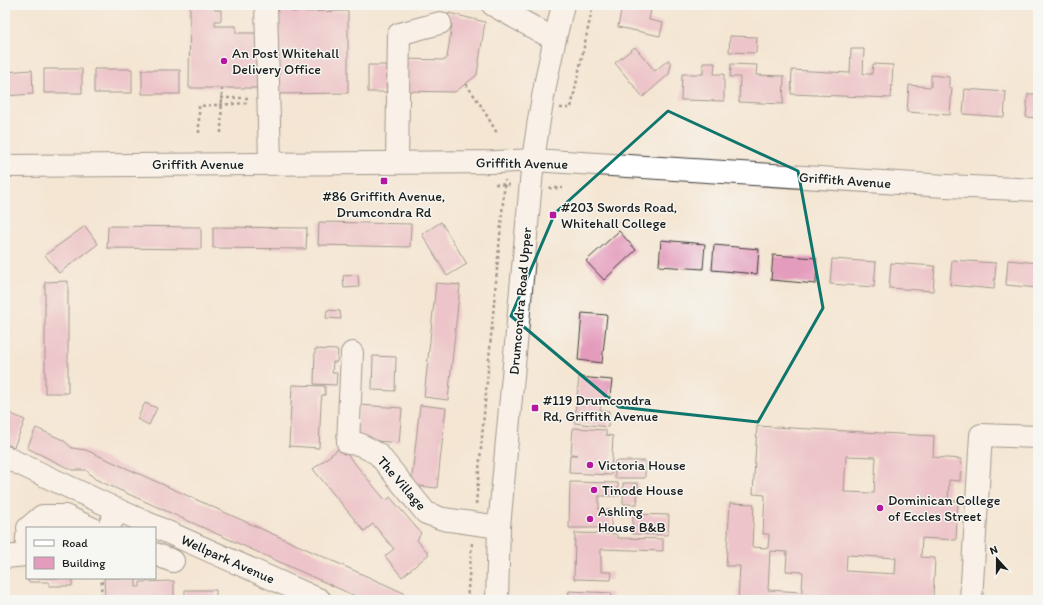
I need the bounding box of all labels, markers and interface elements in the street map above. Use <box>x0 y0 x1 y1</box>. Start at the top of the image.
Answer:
place label: An Post Whitehall Delivery Office <box>232 45 339 78</box>
marker: An Post Whitehall Delivery Office <box>219 56 229 66</box>
street label: Griffith Avenue <box>476 154 568 173</box>
street label: Griffith Avenue <box>152 156 244 173</box>
street label: Griffith Avenue <box>798 169 892 192</box>
marker: #86 Griffith Avenue, Drumcondra Rd <box>379 176 389 186</box>
place label: #86 Griffith Avenue, Drumcondra Rd <box>323 188 445 221</box>
place label: #203 Swords Road, Whitehall College <box>561 199 677 232</box>
marker: #203 Swords Road, Whitehall College <box>548 210 558 220</box>
street label: Drumcondra Road Upper <box>506 226 535 376</box>
place label: #119 Drumcondra Rd, Griffith Avenue <box>543 392 659 425</box>
marker: #119 Drumcondra Rd, Griffith Avenue <box>530 403 540 413</box>
street label: The Village <box>374 453 430 514</box>
place label: Victoria House <box>598 457 686 474</box>
marker: Victoria House <box>585 460 595 470</box>
place label: Tinode House <box>602 482 684 499</box>
marker: Tinode House <box>589 485 599 495</box>
place label: Dominican College of Eccles Street <box>888 492 1001 525</box>
place label: Ashling House B&B <box>598 503 666 536</box>
marker: Dominican College of Eccles Street <box>875 503 885 513</box>
marker: Ashling House B&B <box>585 514 595 524</box>
legend <box>26 527 156 579</box>
street label: Wellpark Avenue <box>178 531 278 588</box>
text: Road <box>62 536 88 550</box>
north arrow <box>977 539 1017 579</box>
text: N <box>988 543 999 558</box>
text: Building <box>62 556 106 570</box>

